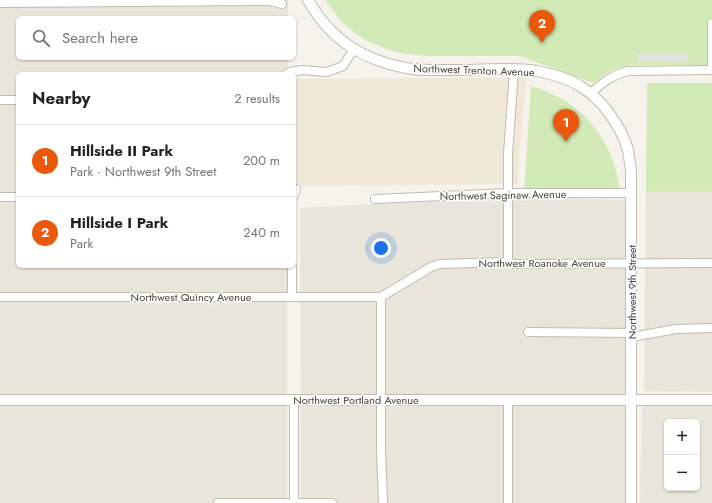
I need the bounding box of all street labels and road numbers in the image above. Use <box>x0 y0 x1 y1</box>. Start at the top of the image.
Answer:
street label: Northwest Trenton Avenue <box>413 60 535 80</box>
street label: Northwest Saginaw Avenue <box>440 186 567 204</box>
street label: Northwest 9th Street <box>624 244 640 339</box>
street label: Northwest Roanoke Avenue <box>478 255 606 271</box>
street label: Northwest Quincy Avenue <box>131 289 252 305</box>
street label: Northwest Portland Avenue <box>293 392 419 408</box>

